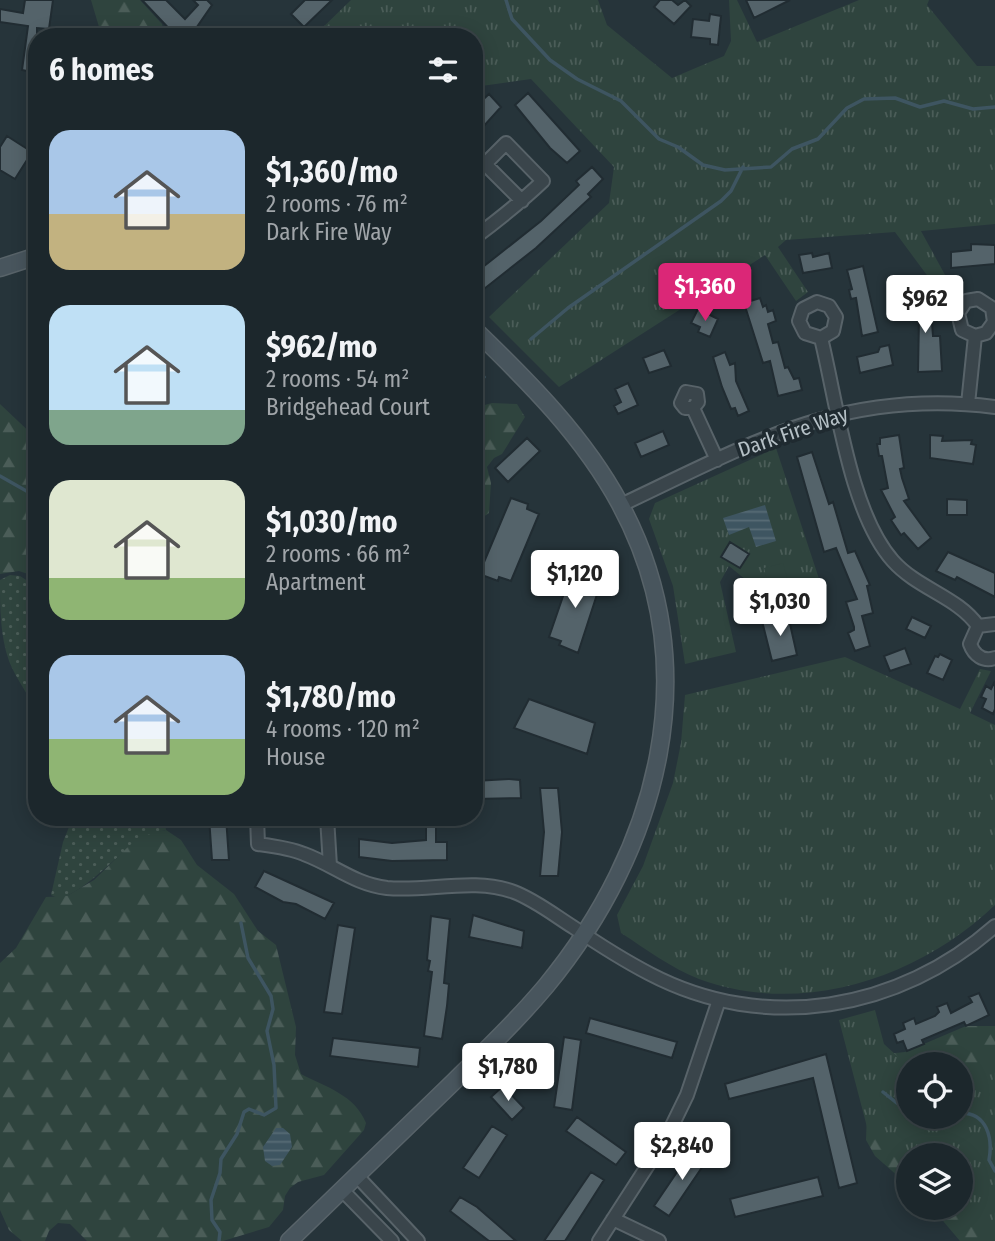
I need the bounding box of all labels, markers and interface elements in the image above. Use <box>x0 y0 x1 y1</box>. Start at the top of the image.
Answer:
icon: filters <box>424 51 462 89</box>
text: 6 homes <box>49 52 154 88</box>
text: $1,360/mo <box>266 154 398 190</box>
icon: home <box>105 158 189 242</box>
text: 2 rooms · 76 m² <box>266 190 408 218</box>
text: Dark Fire Way <box>266 218 392 246</box>
pin: $1,360 <box>648 264 762 323</box>
text: $1,360 <box>674 272 736 300</box>
pin: $962 <box>884 276 966 335</box>
text: $962 <box>902 284 948 312</box>
text: $962/mo <box>266 329 377 365</box>
icon: home <box>105 333 189 417</box>
text: 2 rooms · 54 m² <box>266 365 409 393</box>
text: Bridgehead Court <box>266 393 430 421</box>
street label: Dark Fire Way <box>735 401 852 463</box>
text: $1,030/mo <box>266 504 398 540</box>
icon: home <box>105 508 189 592</box>
text: 2 rooms · 66 m² <box>266 540 410 568</box>
pin: $1,120 <box>518 550 632 610</box>
text: $1,120 <box>547 559 603 587</box>
text: Apartment <box>266 568 366 596</box>
pin: $1,030 <box>723 578 837 638</box>
text: $1,030 <box>750 587 811 615</box>
text: $1,780/mo <box>266 679 396 715</box>
icon: home <box>105 683 189 767</box>
text: 4 rooms · 120 m² <box>266 715 420 743</box>
text: House <box>266 743 325 771</box>
pin: $1,780 <box>451 1044 565 1103</box>
text: $1,780 <box>478 1052 538 1080</box>
map controls <box>896 1052 973 1220</box>
button: locate <box>896 1052 973 1129</box>
pin: $2,840 <box>625 1122 739 1182</box>
text: $2,840 <box>650 1131 714 1159</box>
button: layers <box>896 1143 973 1220</box>

